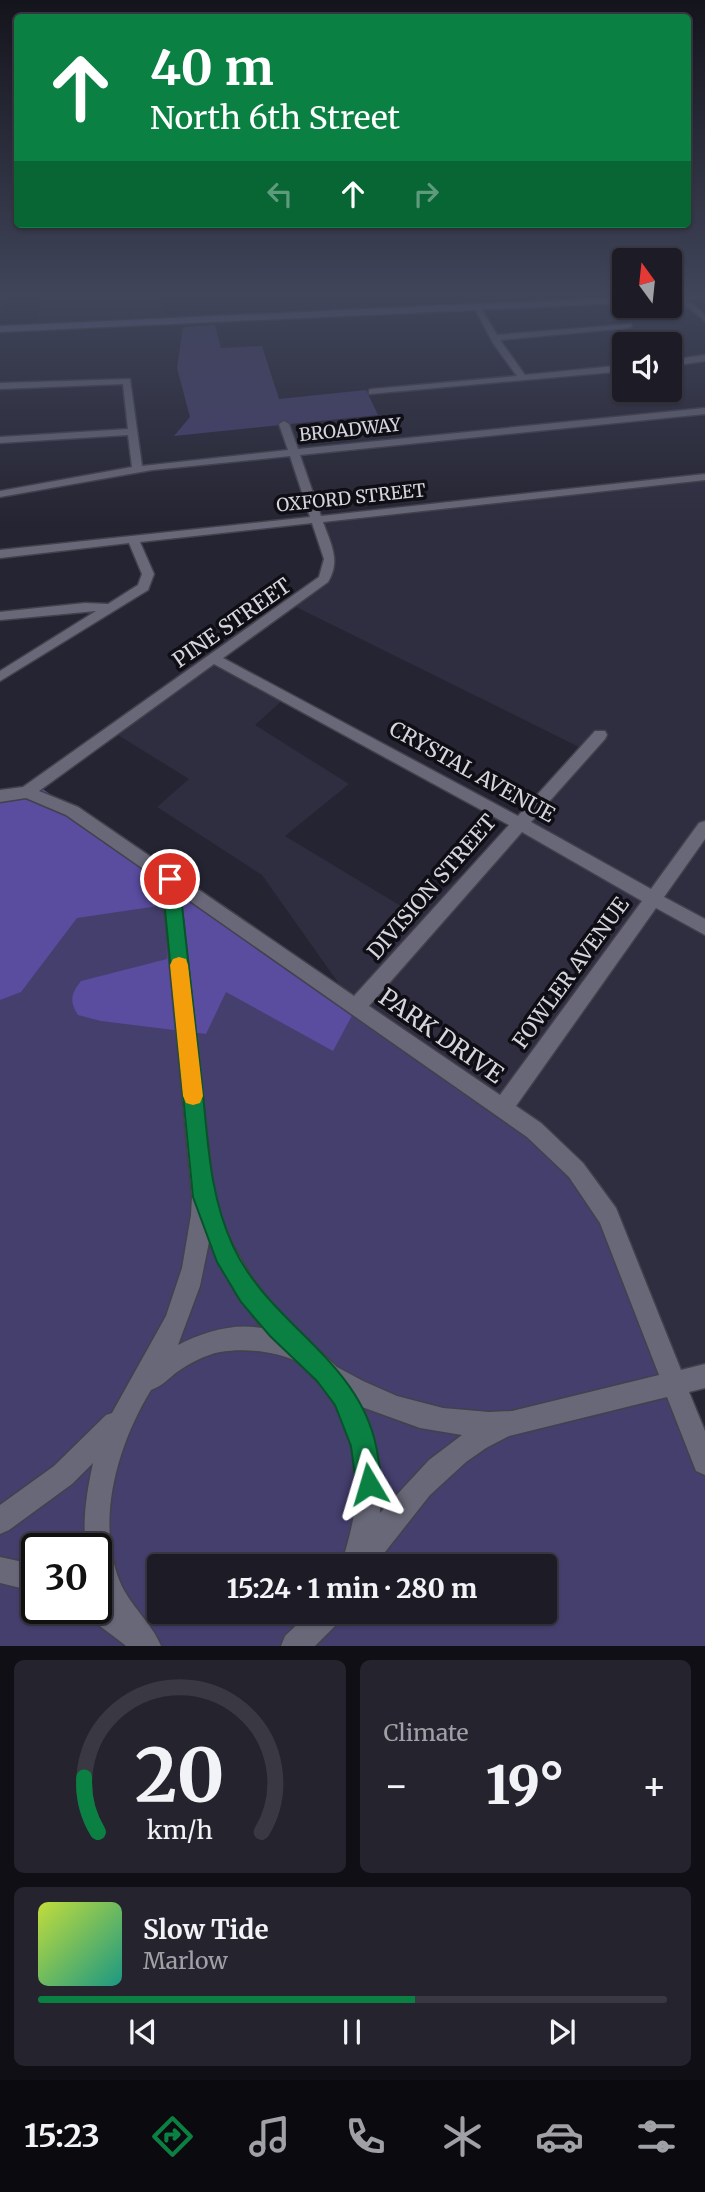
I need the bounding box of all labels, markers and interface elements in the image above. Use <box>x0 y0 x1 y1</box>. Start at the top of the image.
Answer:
text: 40 m <box>150 37 274 98</box>
icon: ahead <box>35 42 126 133</box>
text: North 6th Street <box>150 98 400 138</box>
icon: left <box>261 175 299 213</box>
icon: ahead <box>334 175 372 213</box>
icon: right <box>407 175 445 213</box>
north arrow <box>612 248 682 318</box>
map controls <box>612 248 682 402</box>
button: sound <box>612 332 682 402</box>
street label: BROADWAY <box>298 413 402 446</box>
street label: OXFORD STREET <box>275 478 427 517</box>
street label: PINE STREET <box>167 572 296 673</box>
street label: CRYSTAL AVENUE <box>385 715 560 829</box>
street label: DIVISION STREET <box>361 808 502 965</box>
pin <box>140 849 200 909</box>
icon: arrive <box>151 860 189 898</box>
street label: FOWLER AVENUE <box>507 891 635 1054</box>
street label: PARK DRIVE <box>373 981 510 1090</box>
position arrow <box>332 1447 406 1521</box>
speed limit sign: 30 <box>21 1533 112 1624</box>
text: 15:24 · 1 min · 280 m <box>227 1572 477 1605</box>
text: Climate <box>384 1718 469 1747</box>
text: 20 <box>135 1731 225 1823</box>
text: 19° <box>486 1753 565 1818</box>
text: − <box>384 1762 409 1809</box>
text: + <box>642 1762 667 1809</box>
text: km/h <box>147 1814 213 1846</box>
text: Slow Tide <box>143 1913 269 1946</box>
text: Marlow <box>143 1946 228 1975</box>
icon: previous <box>124 2013 162 2051</box>
icon: pause <box>333 2013 371 2051</box>
icon: next <box>543 2013 581 2051</box>
icon: directions <box>148 2112 197 2161</box>
icon: music <box>245 2112 294 2161</box>
icon: phone <box>341 2112 390 2161</box>
icon: climate <box>438 2112 487 2161</box>
icon: car <box>535 2112 584 2161</box>
icon: filters <box>632 2112 681 2161</box>
text: 15:23 <box>24 2116 100 2156</box>

